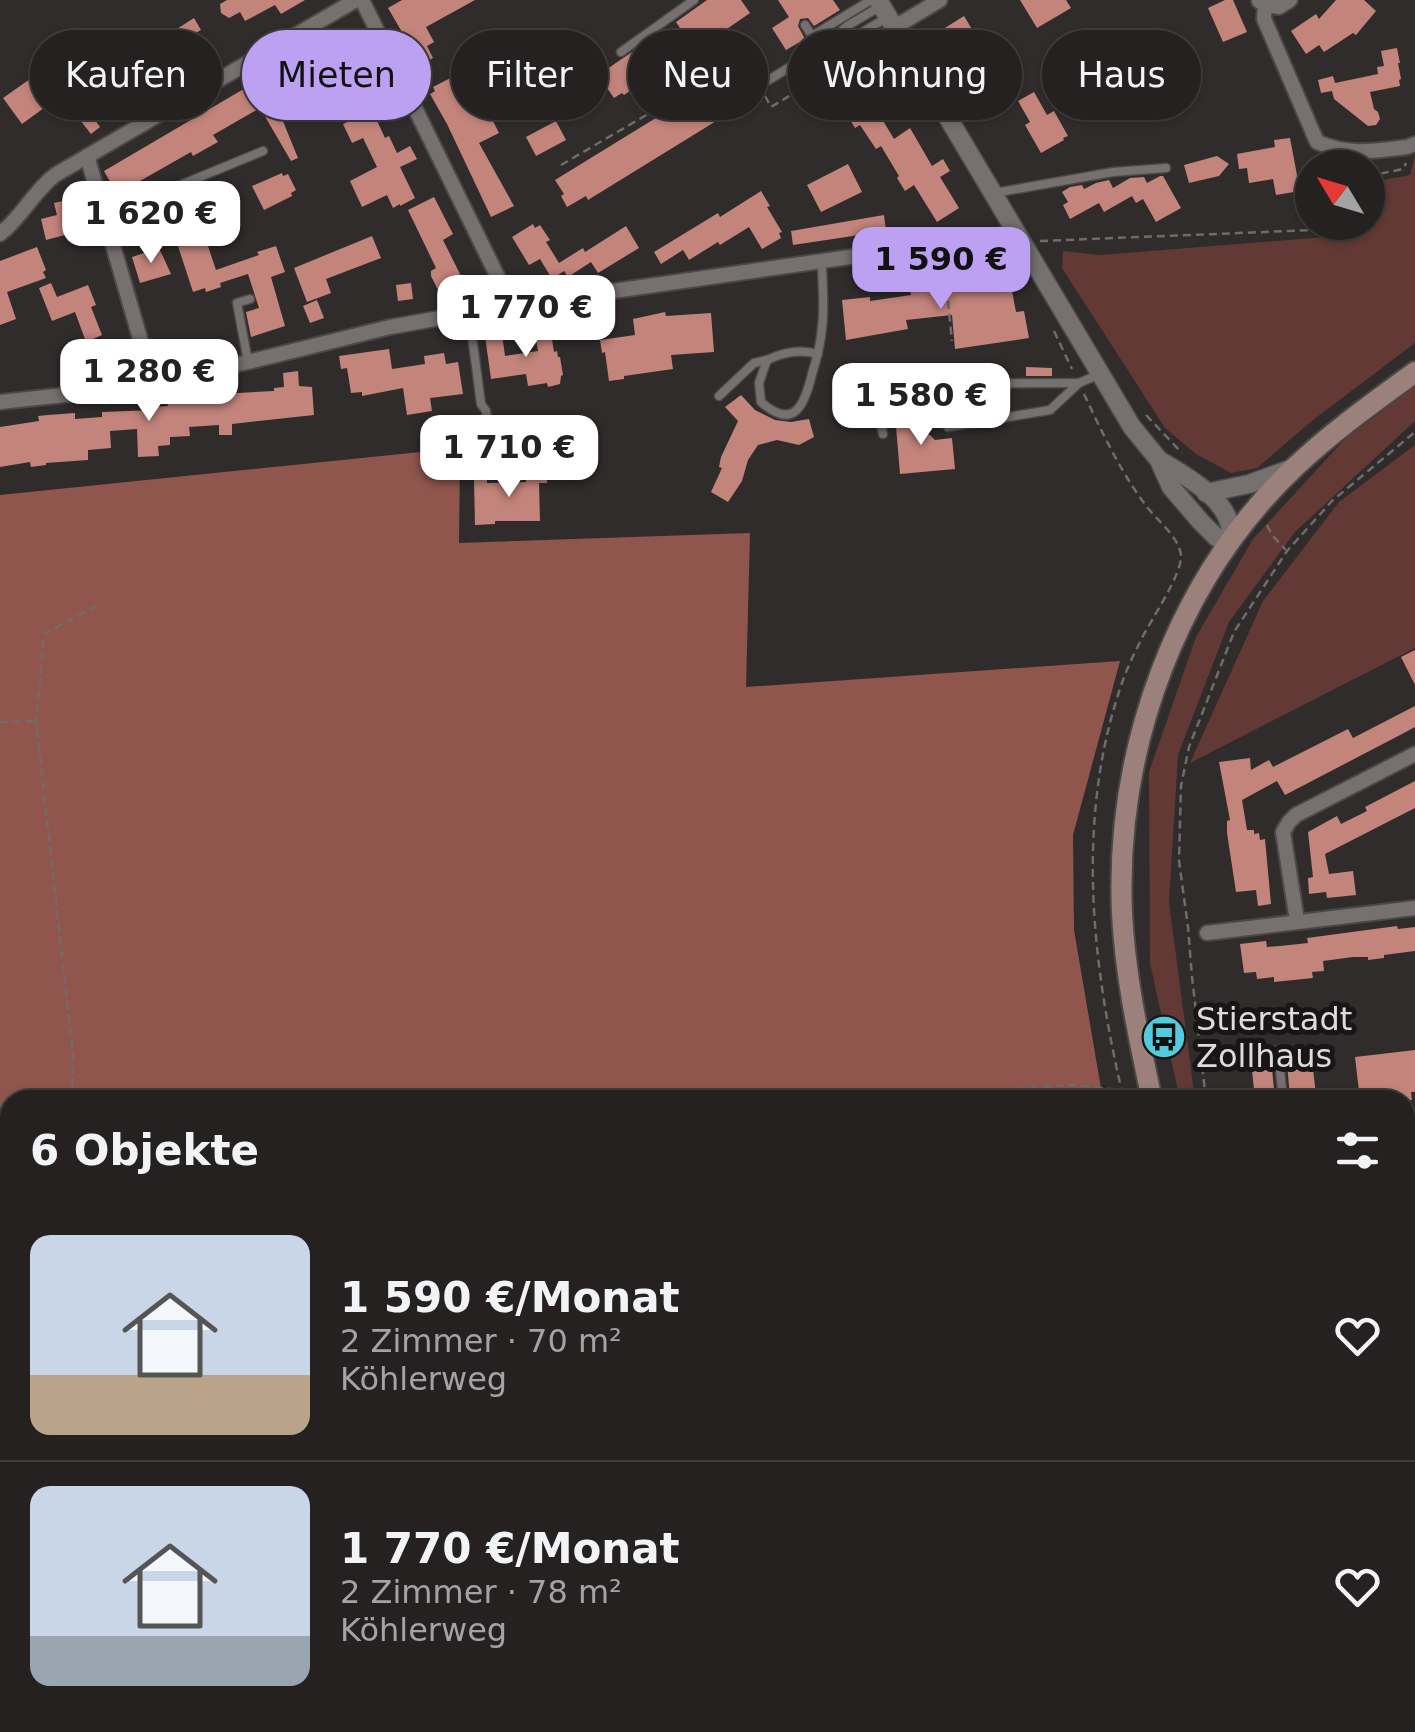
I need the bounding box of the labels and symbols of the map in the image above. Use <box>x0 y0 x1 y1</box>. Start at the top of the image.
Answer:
north arrow <box>1295 150 1385 240</box>
pin: 1 620 € <box>59 181 243 266</box>
pin: 1 590 € <box>849 227 1033 312</box>
pin: 1 770 € <box>434 275 618 360</box>
pin: 1 280 € <box>57 339 241 424</box>
pin: 1 580 € <box>829 363 1013 448</box>
pin: 1 710 € <box>417 415 601 500</box>
place label: Stierstadt Zollhaus <box>1196 1000 1352 1075</box>
bus stop icon: Stierstadt Zollhaus <box>1141 1014 1187 1060</box>

